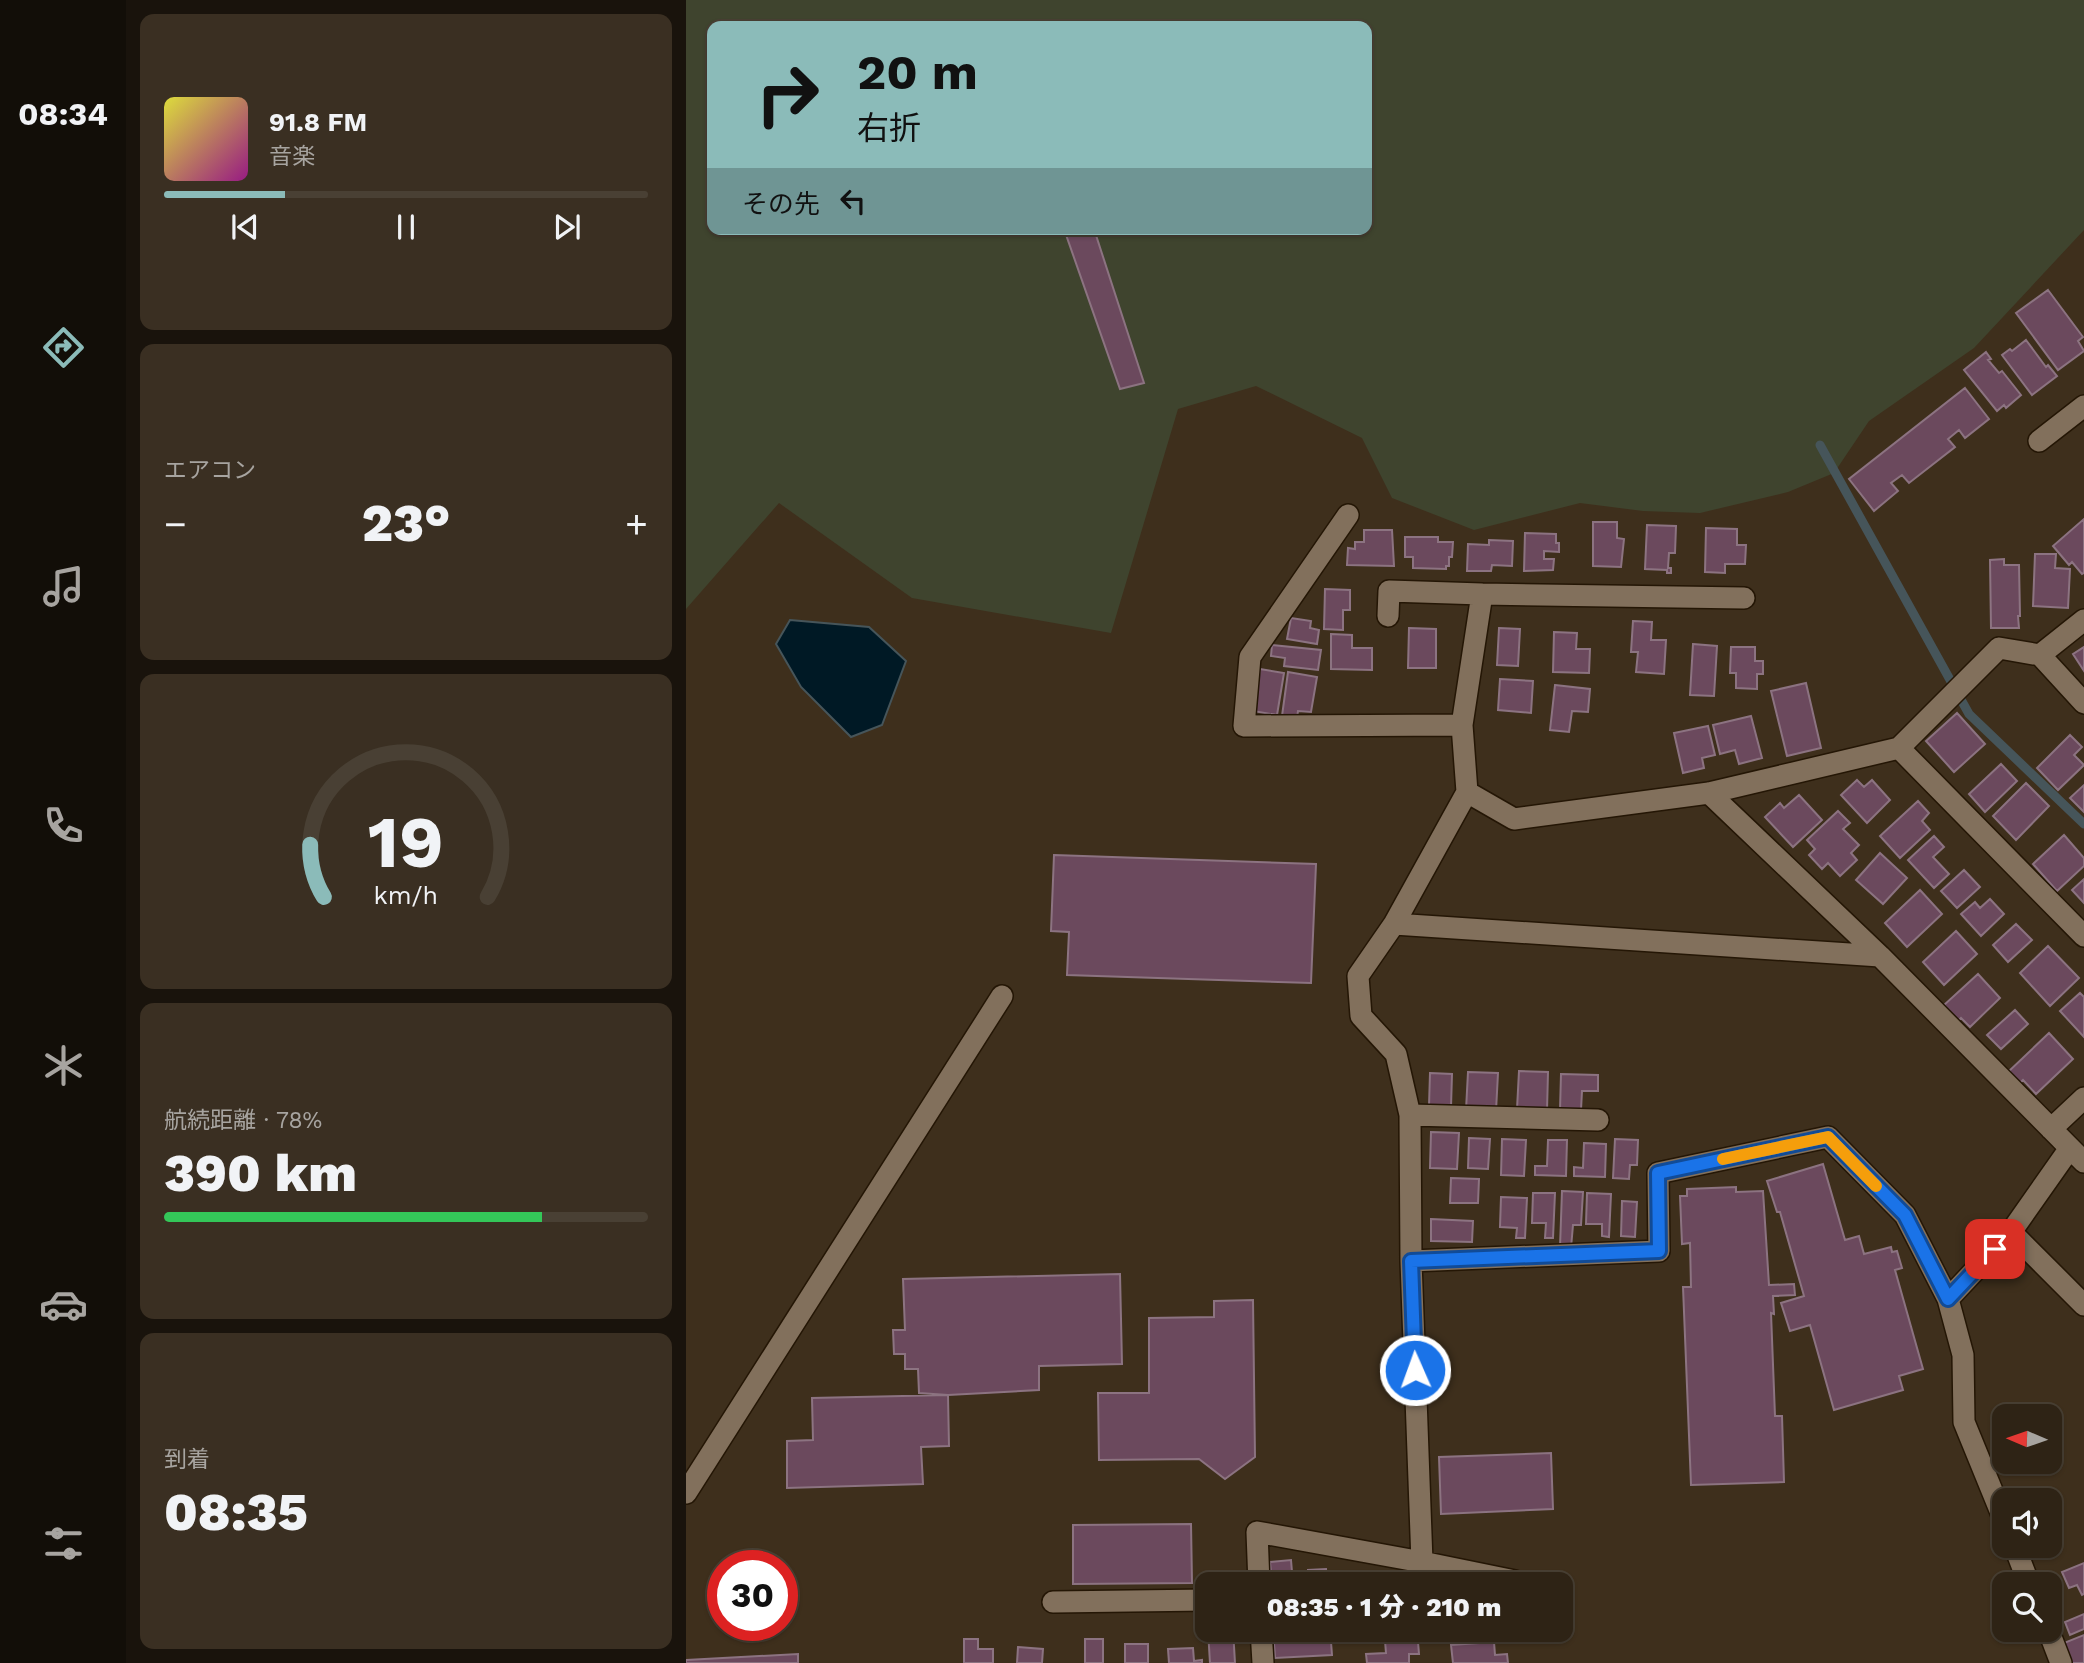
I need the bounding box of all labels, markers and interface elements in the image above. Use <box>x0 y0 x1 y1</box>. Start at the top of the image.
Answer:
text: 20 m <box>857 43 978 101</box>
icon: right <box>742 49 833 140</box>
text: 08:34 <box>18 95 108 133</box>
text: 91.8 FM <box>269 107 367 137</box>
text: 右折 <box>857 109 921 147</box>
text: 音楽 <box>269 143 315 170</box>
icon: left <box>834 182 872 220</box>
text: その先 <box>742 189 820 219</box>
icon: previous <box>226 208 264 246</box>
icon: pause <box>387 208 425 246</box>
icon: next <box>548 208 586 246</box>
icon: directions <box>39 323 88 372</box>
text: エアコン <box>164 457 256 484</box>
text: 23° <box>362 493 450 554</box>
text: − <box>164 502 187 546</box>
text: + <box>625 502 648 546</box>
icon: music <box>39 562 88 611</box>
text: 19 <box>368 800 444 886</box>
icon: phone <box>39 801 88 850</box>
text: km/h <box>374 881 438 910</box>
icon: climate <box>39 1041 88 1090</box>
text: 航続距離 · 78% <box>164 1107 322 1134</box>
text: 390 km <box>164 1143 357 1204</box>
pin <box>1965 1219 2025 1279</box>
icon: arrive <box>1976 1230 2014 1268</box>
icon: car <box>39 1280 88 1329</box>
position arrow <box>1378 1333 1452 1407</box>
north arrow <box>1992 1404 2062 1474</box>
map controls <box>1992 1404 2062 1642</box>
text: 到着 <box>164 1446 210 1473</box>
text: 08:35 <box>164 1482 308 1543</box>
button: sound <box>1992 1488 2062 1558</box>
icon: filters <box>39 1519 88 1568</box>
speed limit sign: 30 <box>707 1550 798 1641</box>
button: search <box>1992 1572 2062 1642</box>
text: 08:35 · 1 分 · 210 m <box>1267 1592 1501 1622</box>

